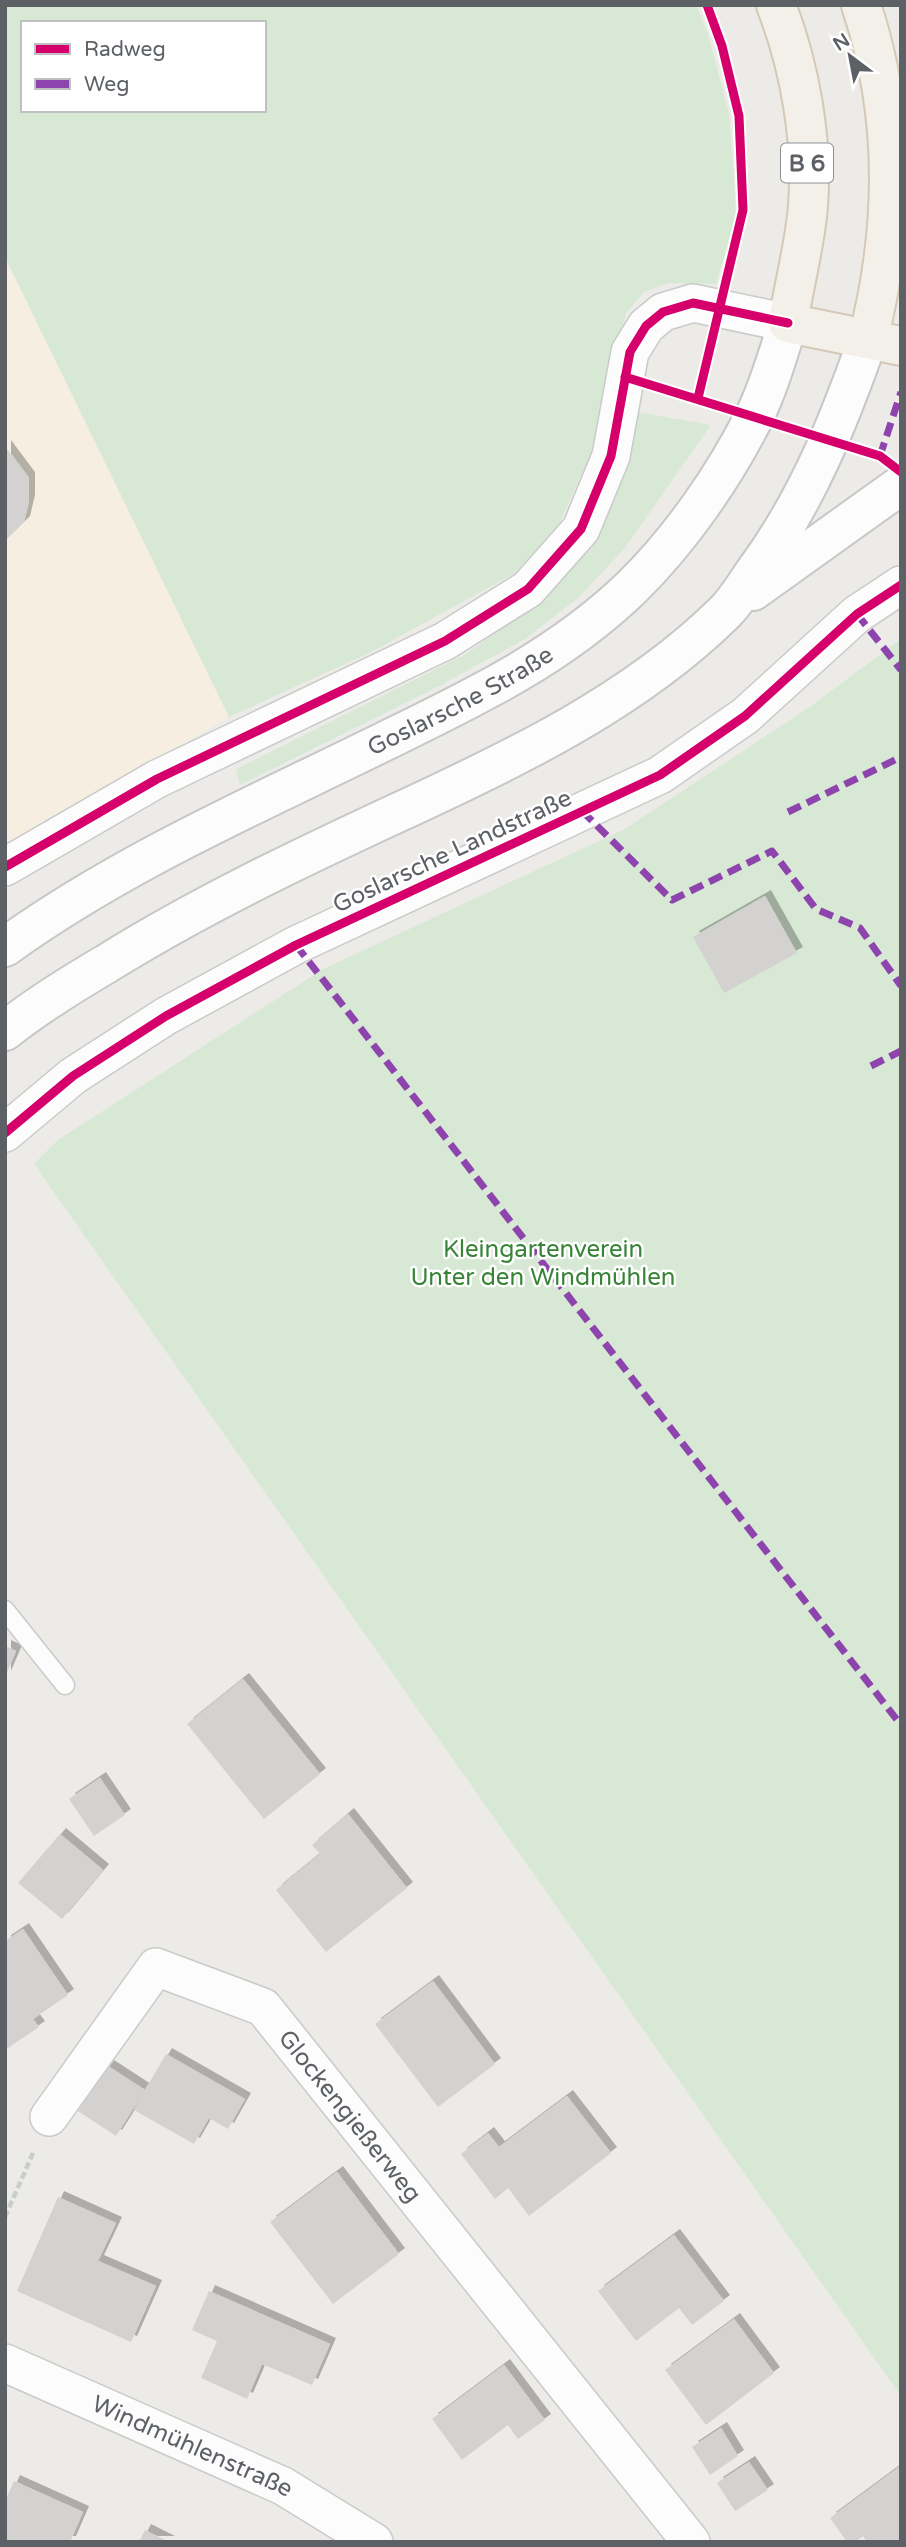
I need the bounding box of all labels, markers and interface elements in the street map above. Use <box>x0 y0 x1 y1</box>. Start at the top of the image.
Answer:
legend <box>21 21 266 112</box>
north arrow <box>815 21 885 91</box>
text: N <box>829 29 854 56</box>
text: Radweg <box>84 37 166 62</box>
text: Weg <box>84 72 129 97</box>
road number: B 6 <box>781 144 833 182</box>
street label: Goslarsche Straße <box>363 640 559 762</box>
street label: Goslarsche Landstraße <box>328 783 576 920</box>
park label: Kleingartenverein Unter den Windmühlen <box>411 1235 675 1292</box>
street label: Glockengießerweg <box>272 2024 427 2208</box>
street label: Windmühlenstraße <box>87 2389 298 2504</box>

